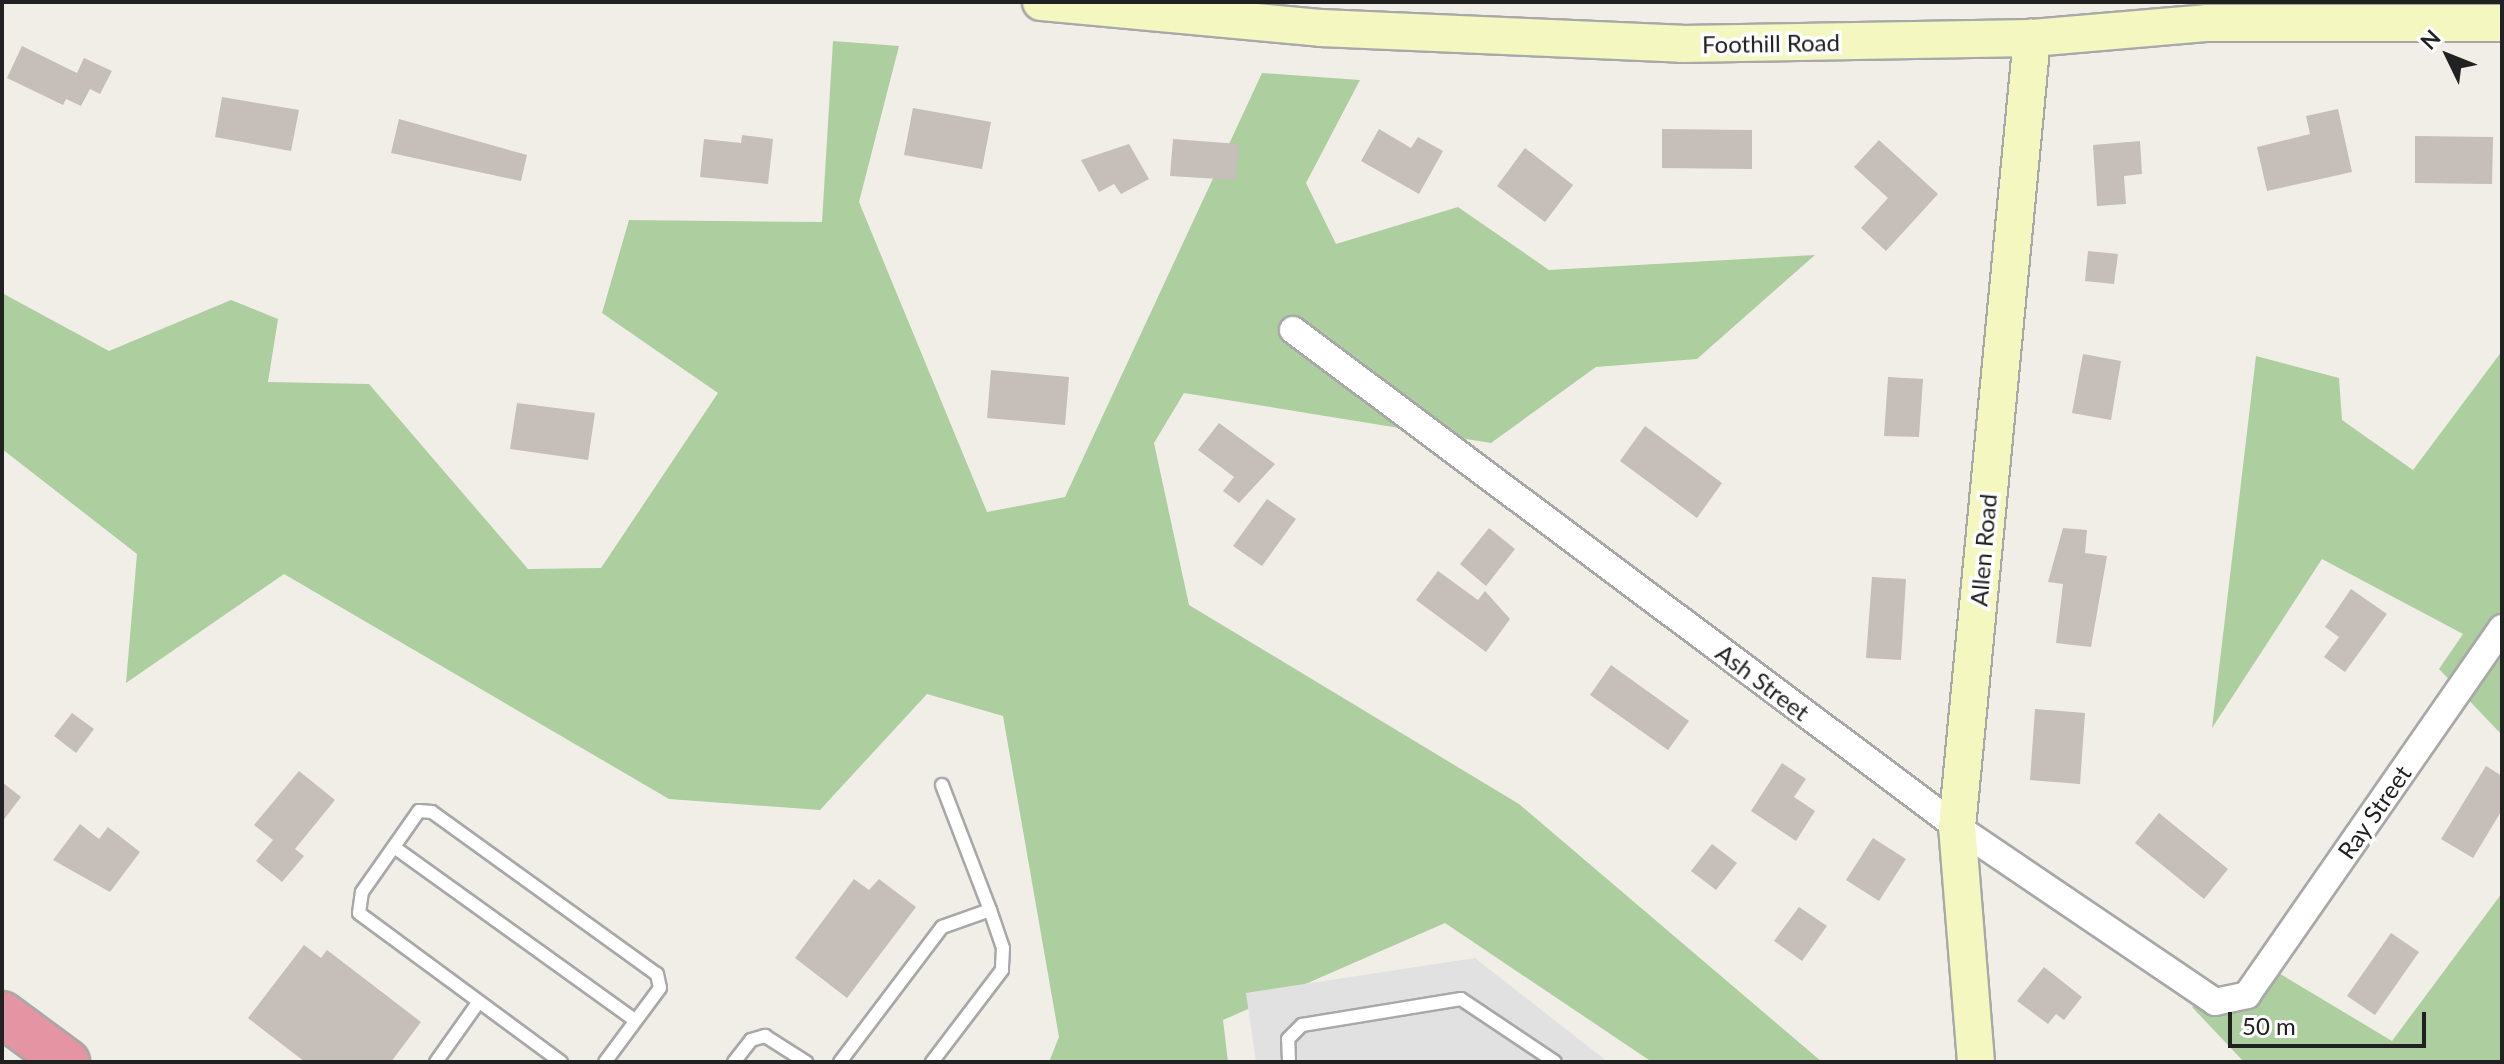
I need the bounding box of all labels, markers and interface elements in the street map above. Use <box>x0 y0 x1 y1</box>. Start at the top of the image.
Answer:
north arrow <box>2408 16 2488 96</box>
text: N <box>2414 24 2446 55</box>
street label: Foothill Road <box>1702 27 1840 59</box>
street label: Allen Road <box>1964 492 2002 608</box>
street label: Ash Street <box>1711 638 1815 726</box>
street label: Ray Street <box>2331 759 2417 865</box>
scale bar <box>2232 996 2430 1046</box>
text: 50 m <box>2242 1011 2296 1040</box>

